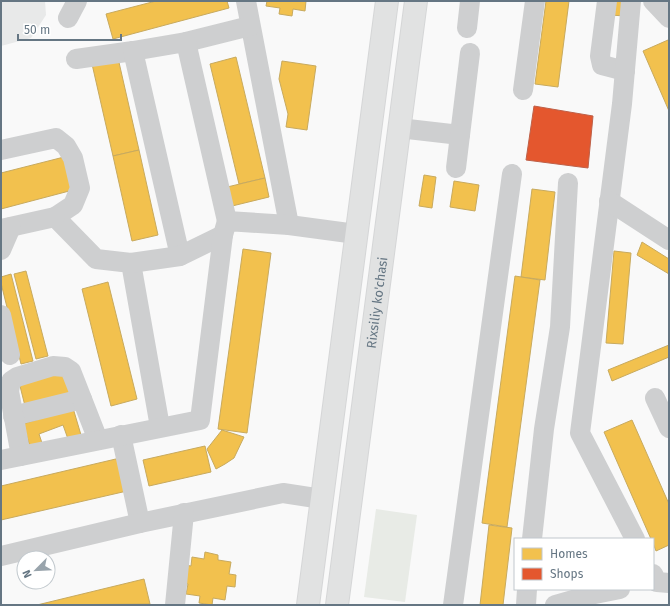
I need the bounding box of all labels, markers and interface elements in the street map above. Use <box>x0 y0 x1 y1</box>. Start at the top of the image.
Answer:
scale bar <box>18 16 121 42</box>
text: 50 m <box>24 23 50 37</box>
street label: Rixsiliy ko'chasi <box>363 256 390 349</box>
legend <box>514 538 654 590</box>
text: Homes <box>550 547 588 561</box>
north arrow <box>16 550 56 590</box>
text: Shops <box>550 567 584 581</box>
text: N <box>20 568 35 580</box>

